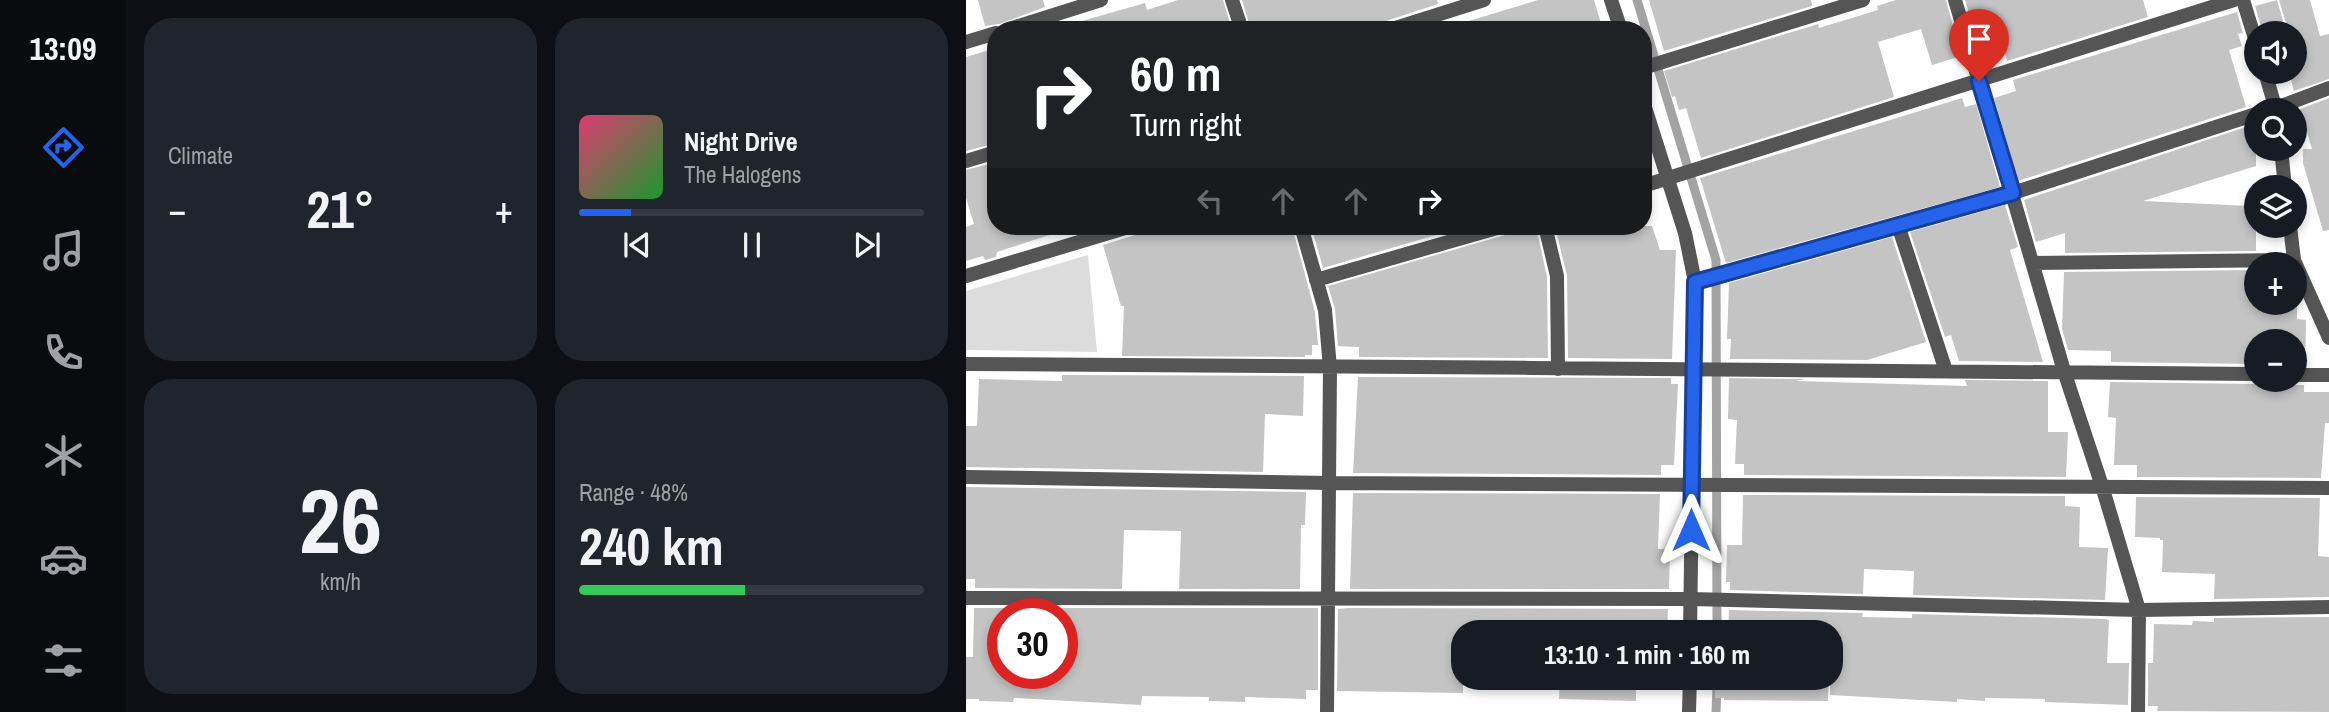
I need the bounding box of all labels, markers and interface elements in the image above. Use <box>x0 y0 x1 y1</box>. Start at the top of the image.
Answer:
pin <box>1949 9 2009 81</box>
icon: arrive <box>1960 20 1998 58</box>
map controls <box>2244 21 2307 392</box>
button: sound <box>2244 21 2307 84</box>
text: 13:09 <box>29 27 97 70</box>
text: 60 m <box>1130 40 1222 106</box>
icon: right <box>1015 49 1106 140</box>
button: search <box>2244 98 2307 161</box>
text: Turn right <box>1130 103 1242 146</box>
icon: directions <box>39 123 88 172</box>
text: Night Drive <box>684 124 798 159</box>
text: Climate <box>168 140 233 171</box>
text: The Halogens <box>684 159 801 190</box>
text: 21° <box>306 174 375 244</box>
button: layers <box>2244 175 2307 238</box>
icon: left <box>1191 182 1229 220</box>
icon: ahead <box>1264 182 1302 220</box>
icon: ahead <box>1337 182 1375 220</box>
icon: right <box>1410 182 1448 220</box>
text: − <box>168 184 186 235</box>
text: + <box>495 184 513 235</box>
icon: music <box>39 226 88 275</box>
icon: previous <box>618 226 656 264</box>
icon: pause <box>733 226 771 264</box>
icon: next <box>848 226 886 264</box>
button: + <box>2244 252 2307 315</box>
icon: phone <box>39 328 88 377</box>
button: − <box>2244 329 2307 392</box>
icon: climate <box>39 431 88 480</box>
text: 26 <box>299 459 382 581</box>
text: Range · 48% <box>579 477 688 508</box>
position arrow <box>1654 493 1728 567</box>
text: 240 km <box>579 511 724 581</box>
icon: car <box>39 534 88 583</box>
text: km/h <box>320 566 361 597</box>
speed limit sign: 30 <box>987 598 1078 689</box>
icon: filters <box>39 636 88 685</box>
text: 13:10 · 1 min · 160 m <box>1544 637 1750 672</box>

